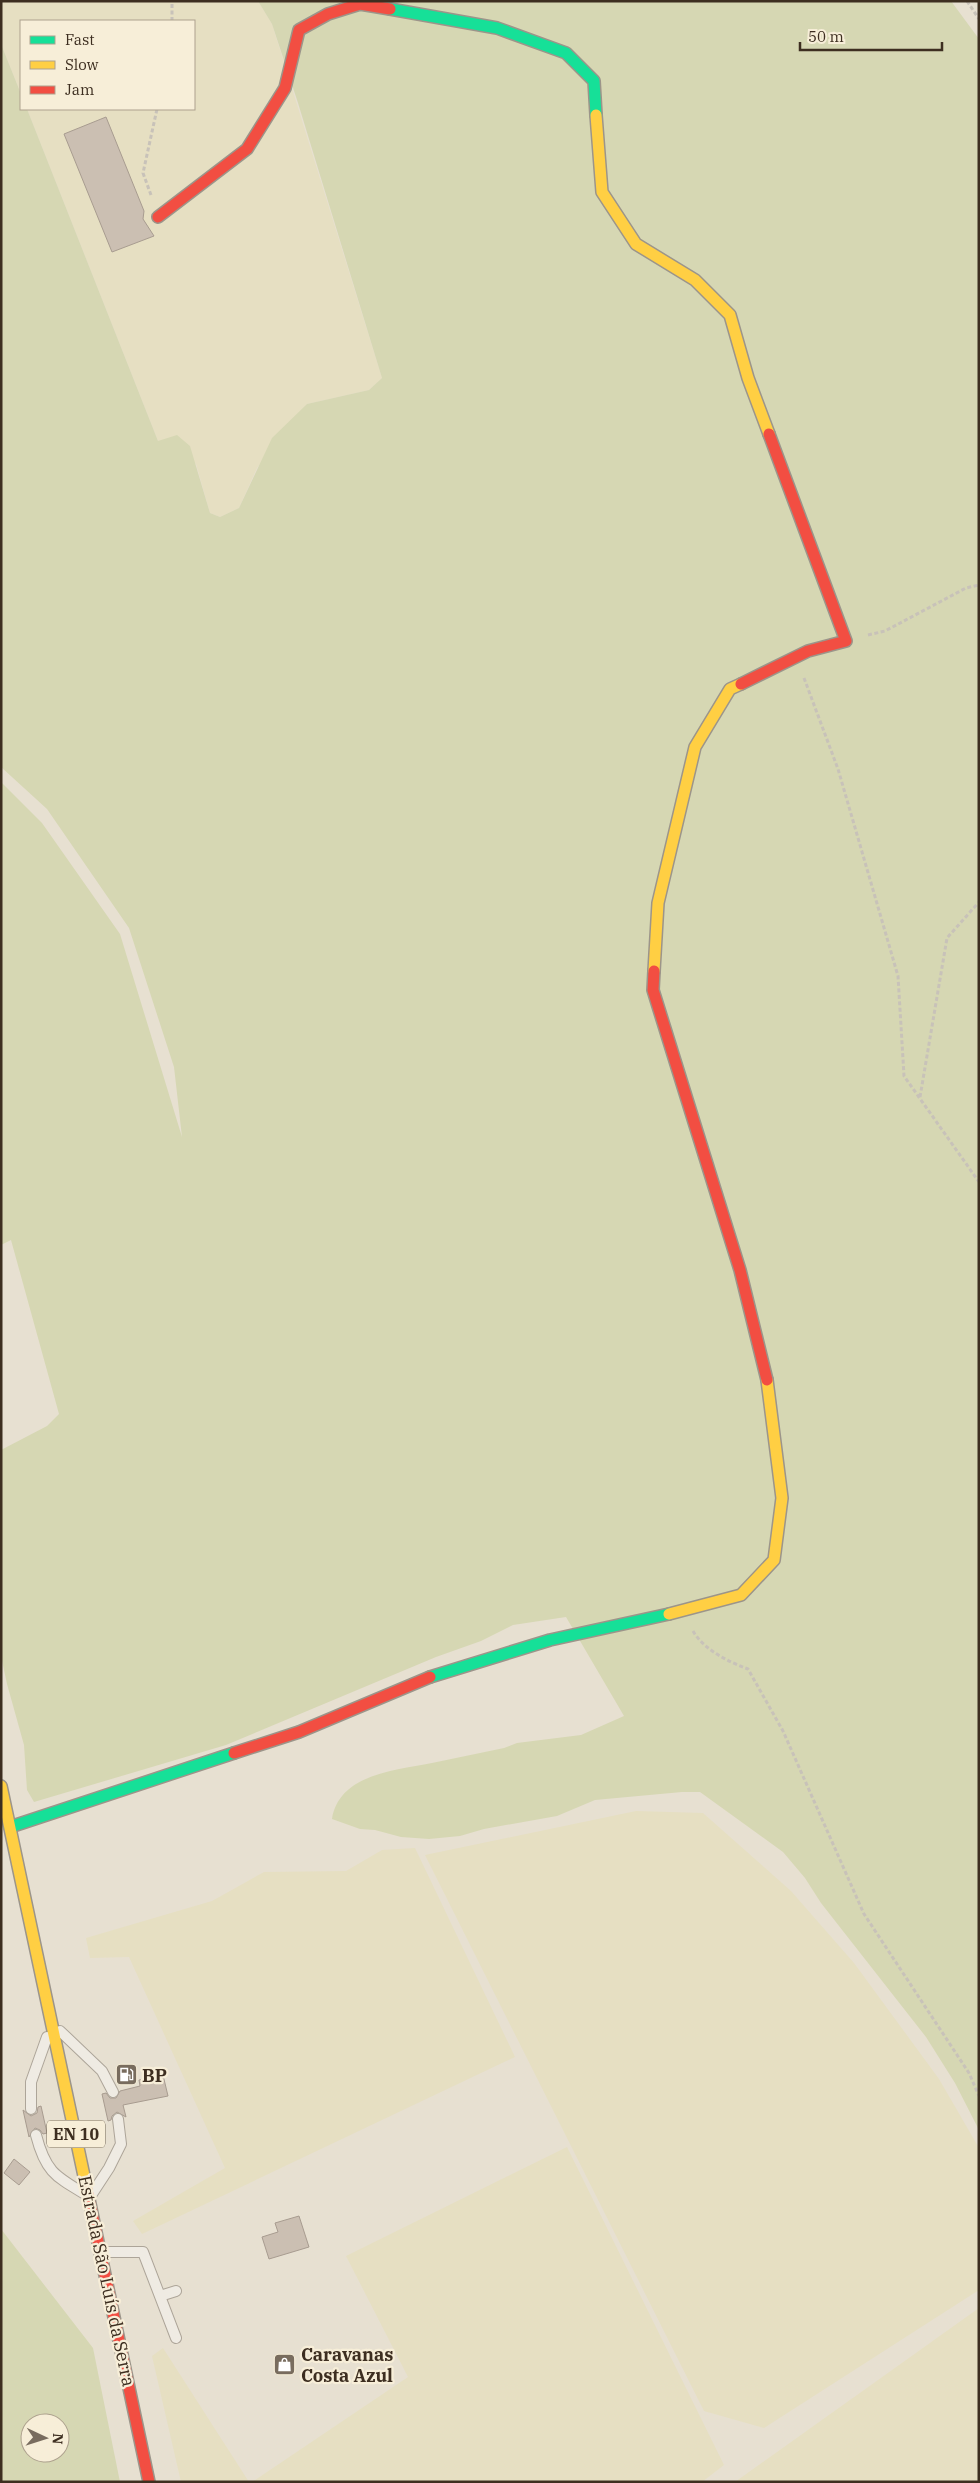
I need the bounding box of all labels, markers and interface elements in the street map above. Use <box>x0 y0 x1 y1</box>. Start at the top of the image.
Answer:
legend <box>20 20 195 110</box>
scale bar <box>800 20 942 52</box>
text: 50 m <box>808 27 844 46</box>
text: Fast <box>65 30 95 49</box>
text: Slow <box>65 55 99 74</box>
text: Jam <box>65 80 94 99</box>
fuel station icon: BP <box>114 2063 138 2087</box>
place label: BP <box>142 2064 167 2087</box>
road number: EN 10 <box>47 2120 105 2148</box>
street label: Estrada São Luís da Serra <box>73 2173 141 2389</box>
place label: Caravanas Costa Azul <box>301 2343 393 2387</box>
shop icon: Caravanas Costa Azul <box>273 2352 297 2376</box>
north arrow <box>20 2413 70 2463</box>
text: N <box>49 2433 67 2445</box>

